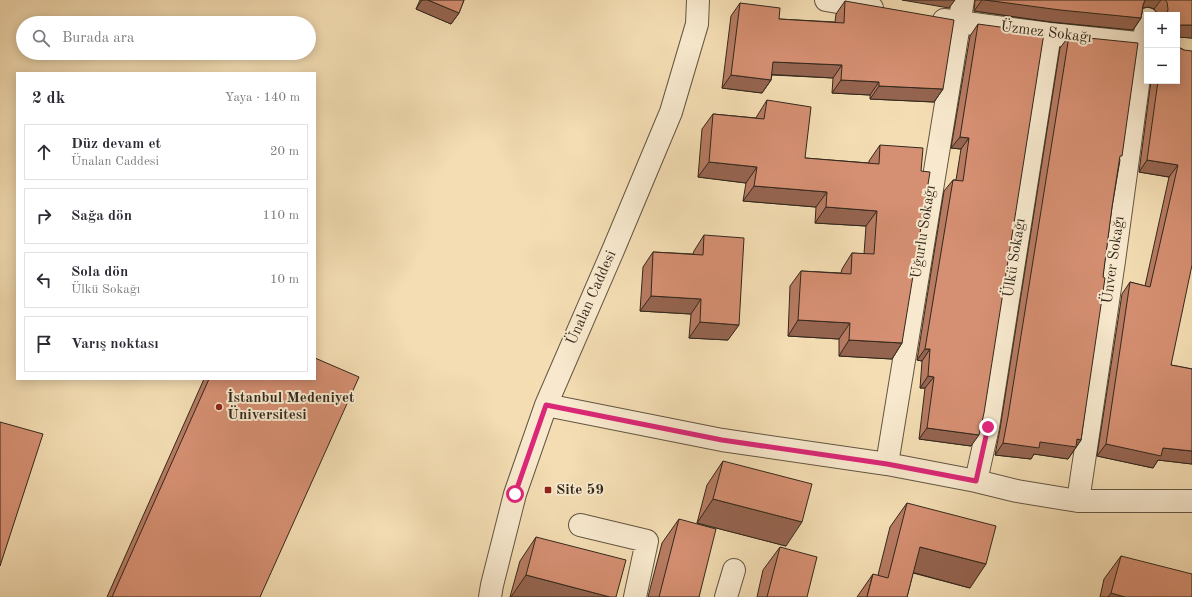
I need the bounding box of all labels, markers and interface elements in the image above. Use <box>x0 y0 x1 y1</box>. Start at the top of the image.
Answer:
map controls <box>1144 12 1180 84</box>
button: + <box>1144 12 1180 48</box>
search box <box>16 16 316 60</box>
street label: Üzmez Sokağı <box>999 17 1093 46</box>
icon: search <box>30 27 52 49</box>
text: Burada ara <box>62 31 134 46</box>
button: − <box>1144 48 1180 84</box>
text: 2 dk <box>32 90 65 107</box>
text: Yaya · 140 m <box>225 91 300 104</box>
text: Düz devam et <box>71 137 161 152</box>
icon: ahead <box>33 141 55 163</box>
text: 20 m <box>270 145 299 158</box>
text: Ünalan Caddesi <box>71 155 159 168</box>
street label: Uğurlu Sokağı <box>909 184 939 280</box>
icon: right <box>33 205 55 227</box>
text: Sağa dön <box>71 209 132 224</box>
text: 110 m <box>262 209 299 222</box>
street label: Ünver Sokağı <box>1097 215 1128 305</box>
street label: Ülkü Sokağı <box>998 217 1029 299</box>
street label: Ünalan Caddesi <box>562 247 620 347</box>
text: Sola dön <box>71 265 128 280</box>
icon: left <box>33 269 55 291</box>
text: 10 m <box>270 273 299 286</box>
text: Ülkü Sokağı <box>71 283 140 296</box>
icon: arrive <box>33 333 55 355</box>
text: Varış noktası <box>71 337 159 352</box>
place label: İstanbul Medeniyet Üniversitesi <box>227 389 355 423</box>
marker: İstanbul Medeniyet Üniversitesi <box>214 402 224 412</box>
route end <box>979 418 997 436</box>
place label: Site 59 <box>556 483 604 498</box>
route start <box>506 485 524 503</box>
marker: Site 59 <box>543 485 553 495</box>

